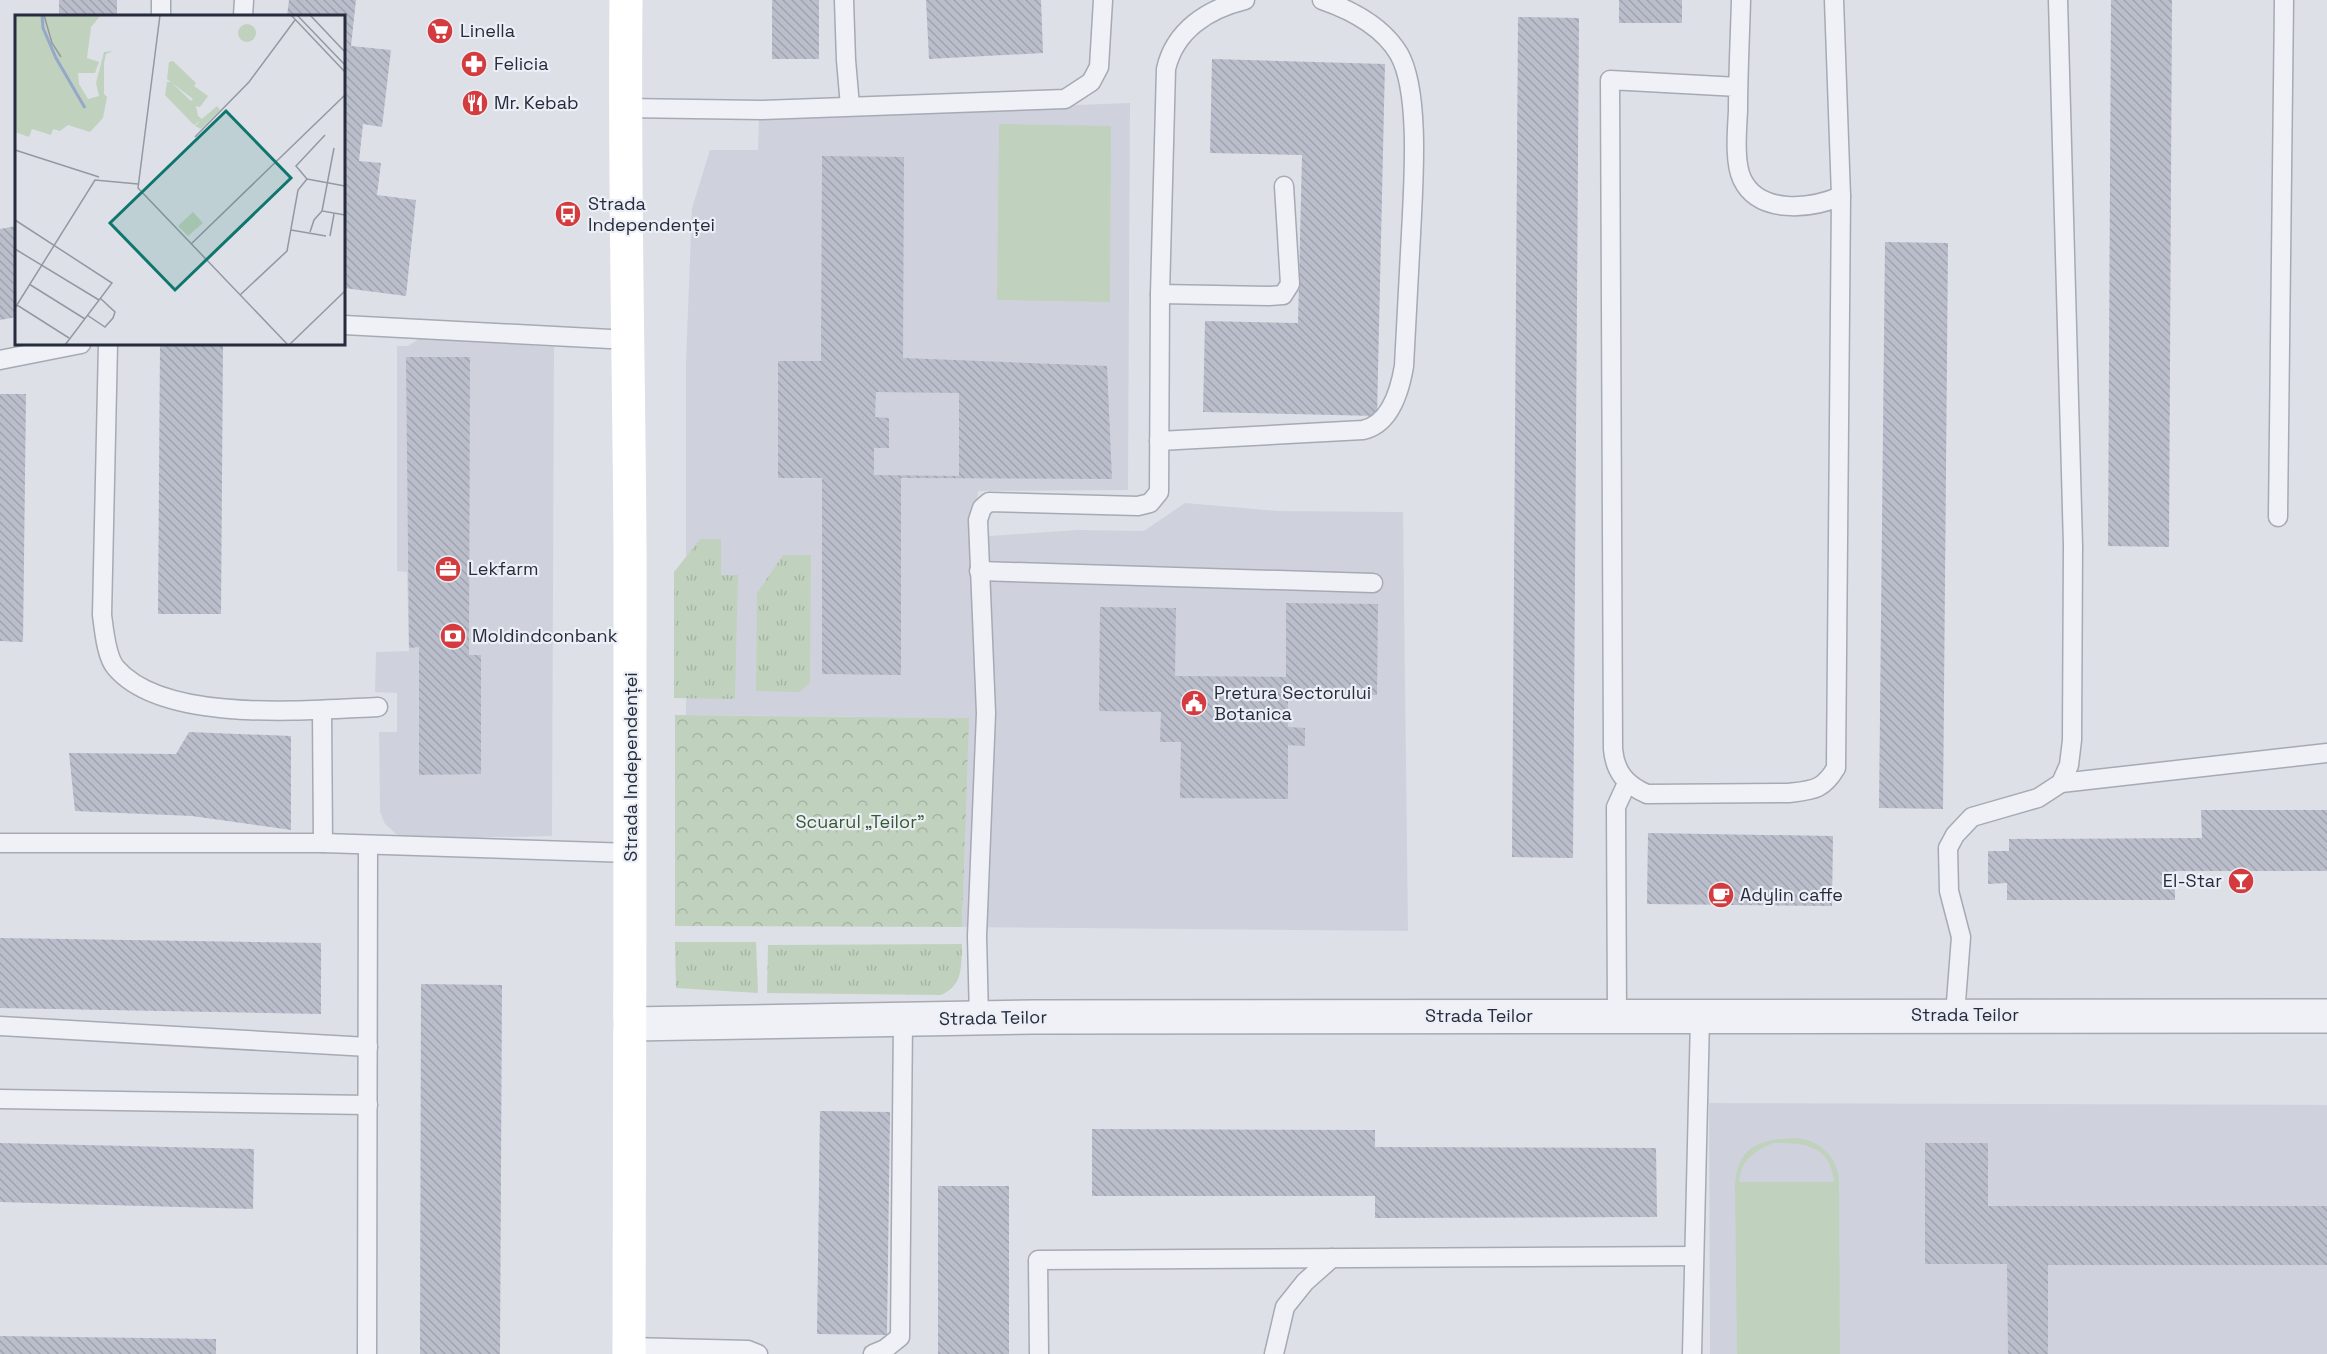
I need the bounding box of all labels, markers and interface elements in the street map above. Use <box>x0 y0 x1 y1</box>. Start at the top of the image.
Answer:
inset map <box>15 15 345 345</box>
supermarket icon: Linella <box>425 16 455 46</box>
place label: Linella <box>460 19 515 42</box>
pharmacy icon: Felicia <box>459 49 489 79</box>
place label: Felicia <box>494 52 549 75</box>
restaurant icon: Mr. Kebab <box>460 88 490 118</box>
place label: Mr. Kebab <box>494 91 579 114</box>
place label: Strada Independenței <box>588 192 715 236</box>
bus stop icon: Strada Independenței <box>553 199 583 229</box>
office icon: Lekfarm <box>433 554 463 584</box>
place label: Lekfarm <box>468 557 539 580</box>
bank icon: Moldindconbank <box>438 621 468 651</box>
place label: Moldindconbank <box>472 624 618 647</box>
street label: Strada Independenței <box>619 672 642 862</box>
place label: Pretura Sectorului Botanica <box>1214 681 1371 725</box>
public building icon: Pretura Sectorului Botanica <box>1179 688 1209 718</box>
park label: Scuarul „Teilor” <box>795 810 925 833</box>
bar icon: El-Star <box>2226 866 2256 896</box>
place label: El-Star <box>2163 869 2222 892</box>
cafe icon: Adylin caffe <box>1706 880 1736 910</box>
place label: Adylin caffe <box>1740 883 1843 906</box>
street label: Strada Teilor <box>1911 1003 2019 1026</box>
street label: Strada Teilor <box>1425 1004 1533 1027</box>
street label: Strada Teilor <box>939 1005 1047 1030</box>

